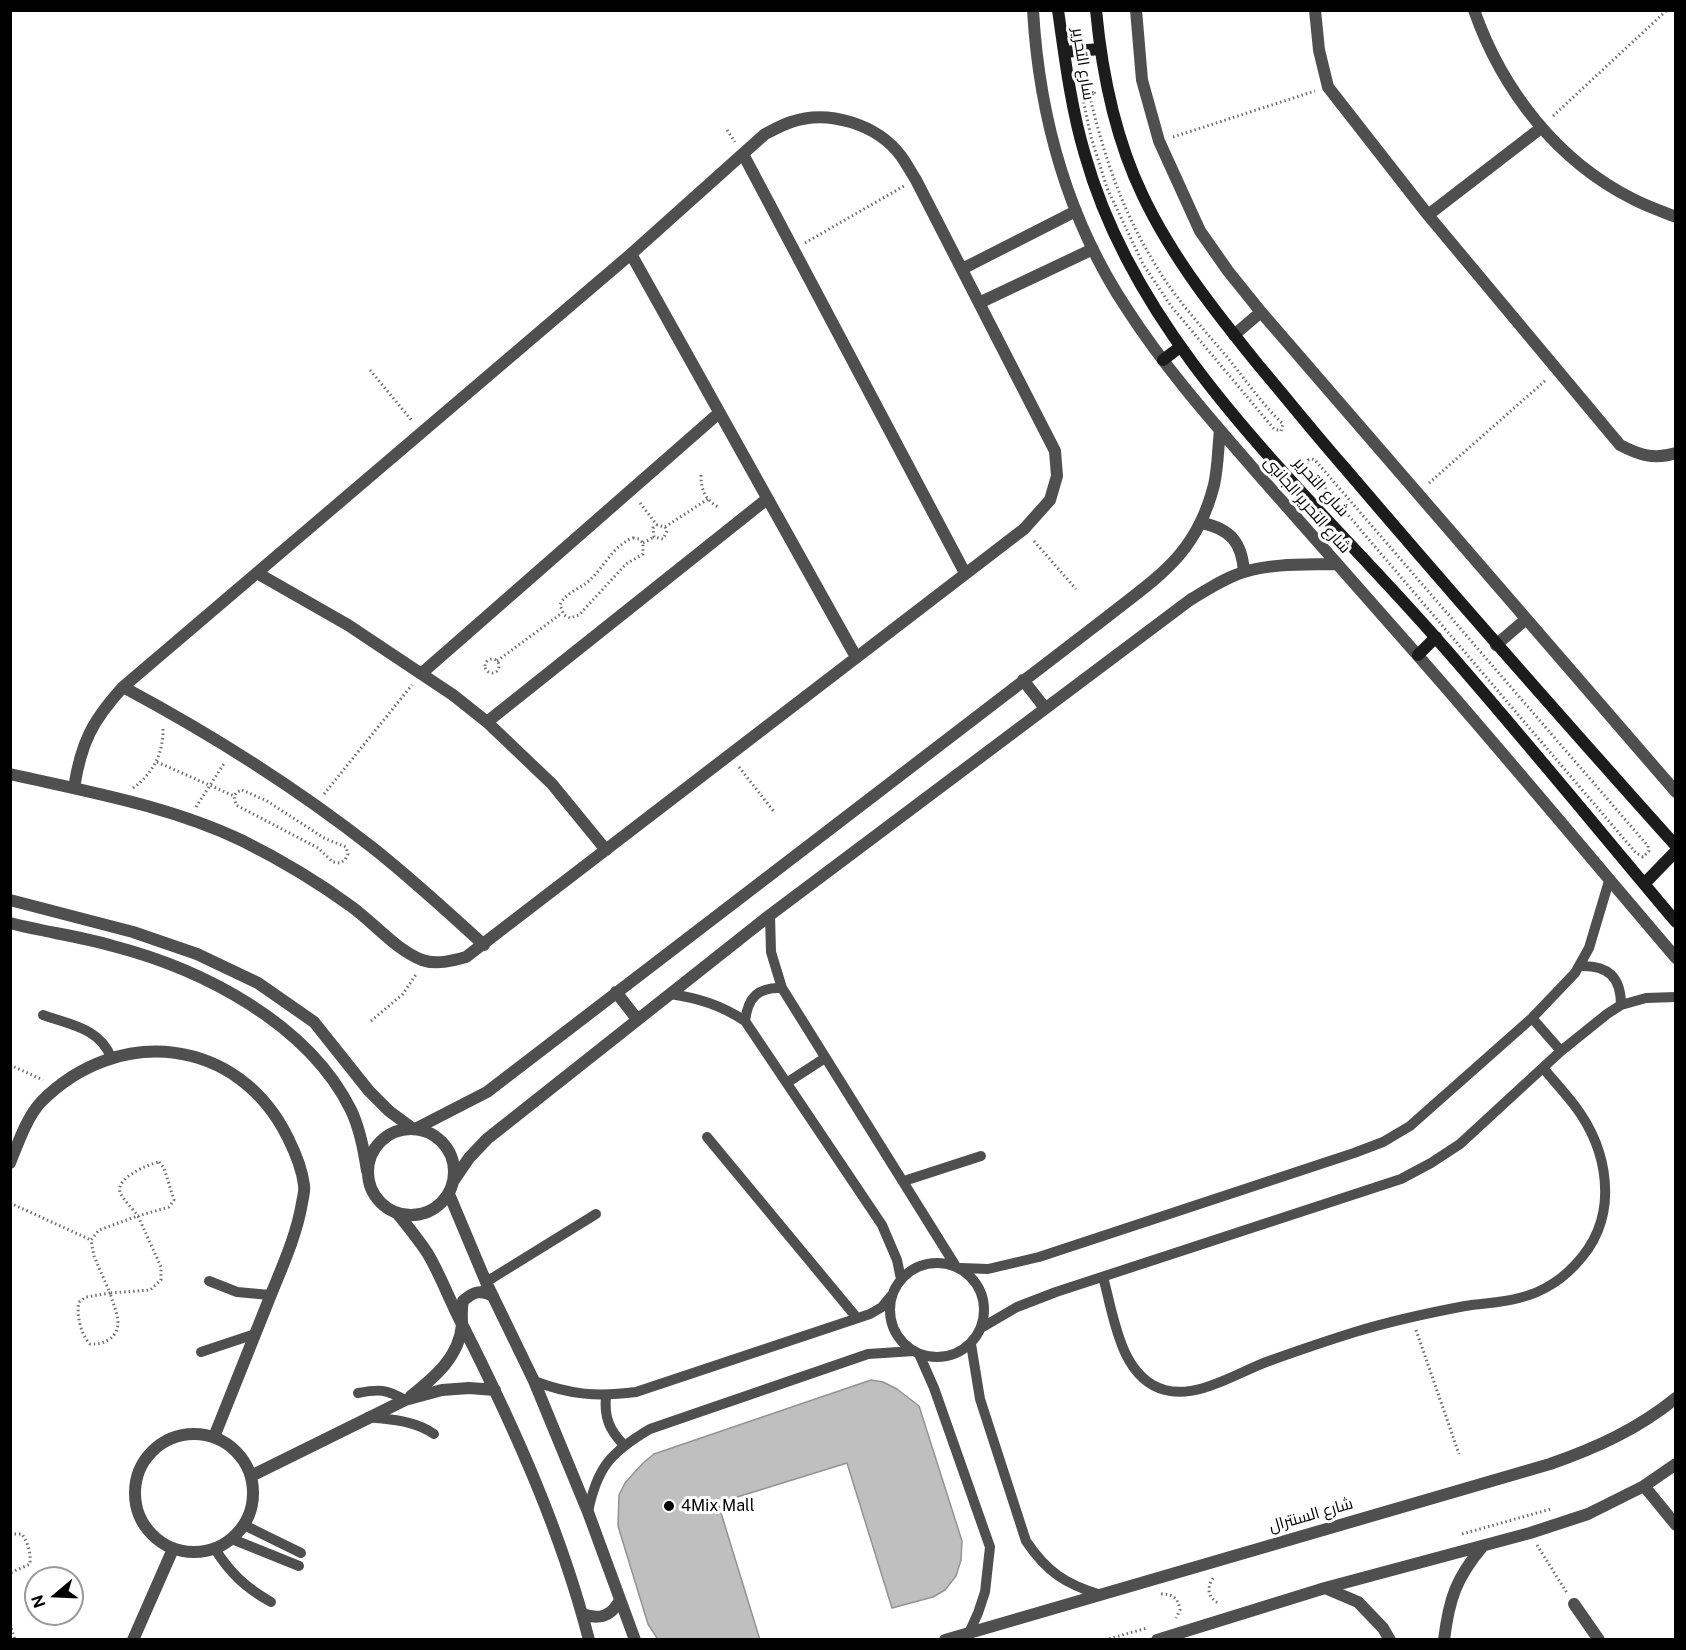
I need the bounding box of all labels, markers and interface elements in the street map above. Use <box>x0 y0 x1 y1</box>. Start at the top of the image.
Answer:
street label: شارع التحرير <box>1068 26 1098 102</box>
street label: شارع التحرير الجانبى <box>1260 453 1354 557</box>
street label: شارع التحرير <box>1289 453 1353 521</box>
street label: شارع السنترال <box>1267 1494 1355 1536</box>
place label: 4Mix Mall <box>681 1496 755 1516</box>
marker: 4Mix Mall <box>662 1499 676 1513</box>
north arrow <box>24 1566 84 1626</box>
text: N <box>27 1592 49 1610</box>

